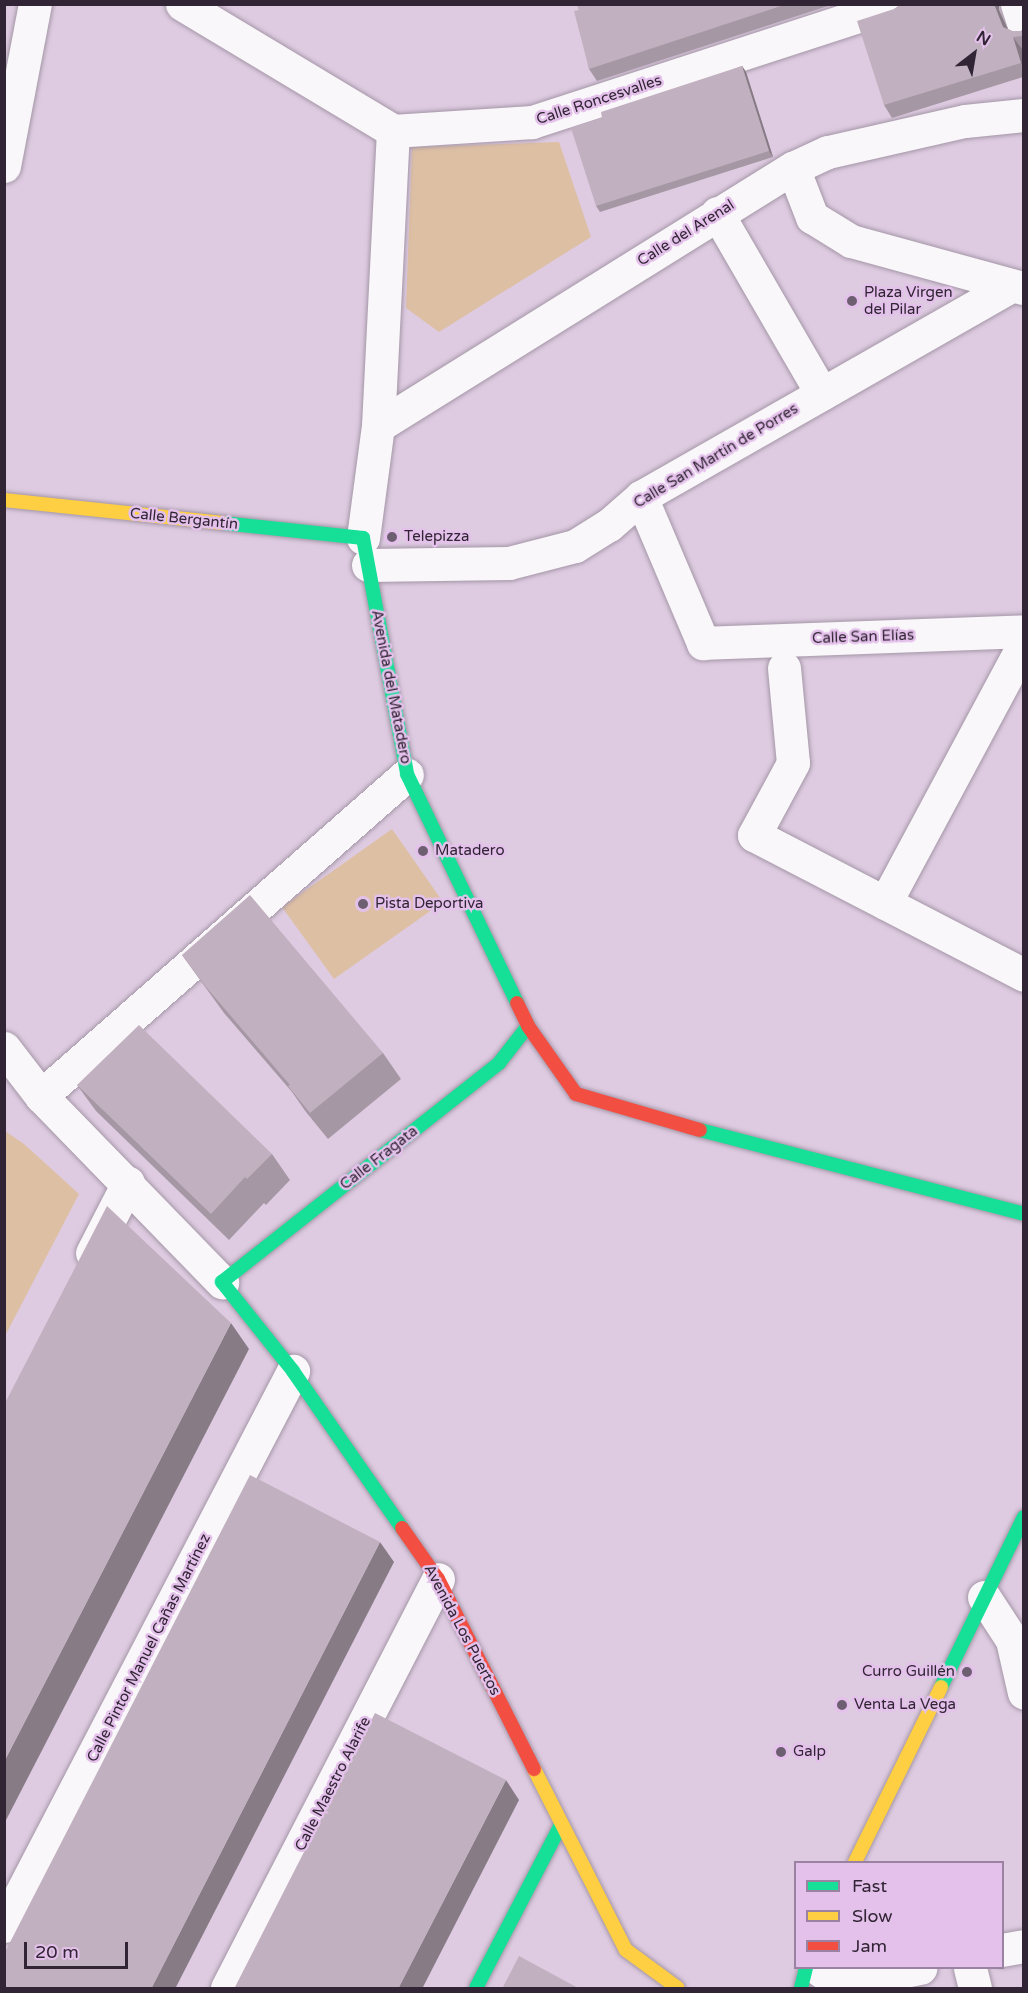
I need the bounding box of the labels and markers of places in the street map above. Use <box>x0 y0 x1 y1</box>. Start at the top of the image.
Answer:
place label: Plaza Virgen del Pilar <box>864 283 953 318</box>
marker: Plaza Virgen del Pilar <box>845 294 859 308</box>
place label: Telepizza <box>404 528 469 546</box>
marker: Telepizza <box>385 530 399 544</box>
place label: Matadero <box>435 842 504 860</box>
marker: Matadero <box>416 844 430 858</box>
place label: Pista Deportiva <box>375 895 483 913</box>
marker: Pista Deportiva <box>356 897 370 911</box>
place label: Curro Guillén <box>862 1663 955 1681</box>
marker: Curro Guillén <box>960 1665 974 1679</box>
place label: Venta La Vega <box>854 1696 956 1714</box>
marker: Venta La Vega <box>835 1698 849 1712</box>
place label: Galp <box>793 1743 826 1761</box>
marker: Galp <box>774 1745 788 1759</box>

